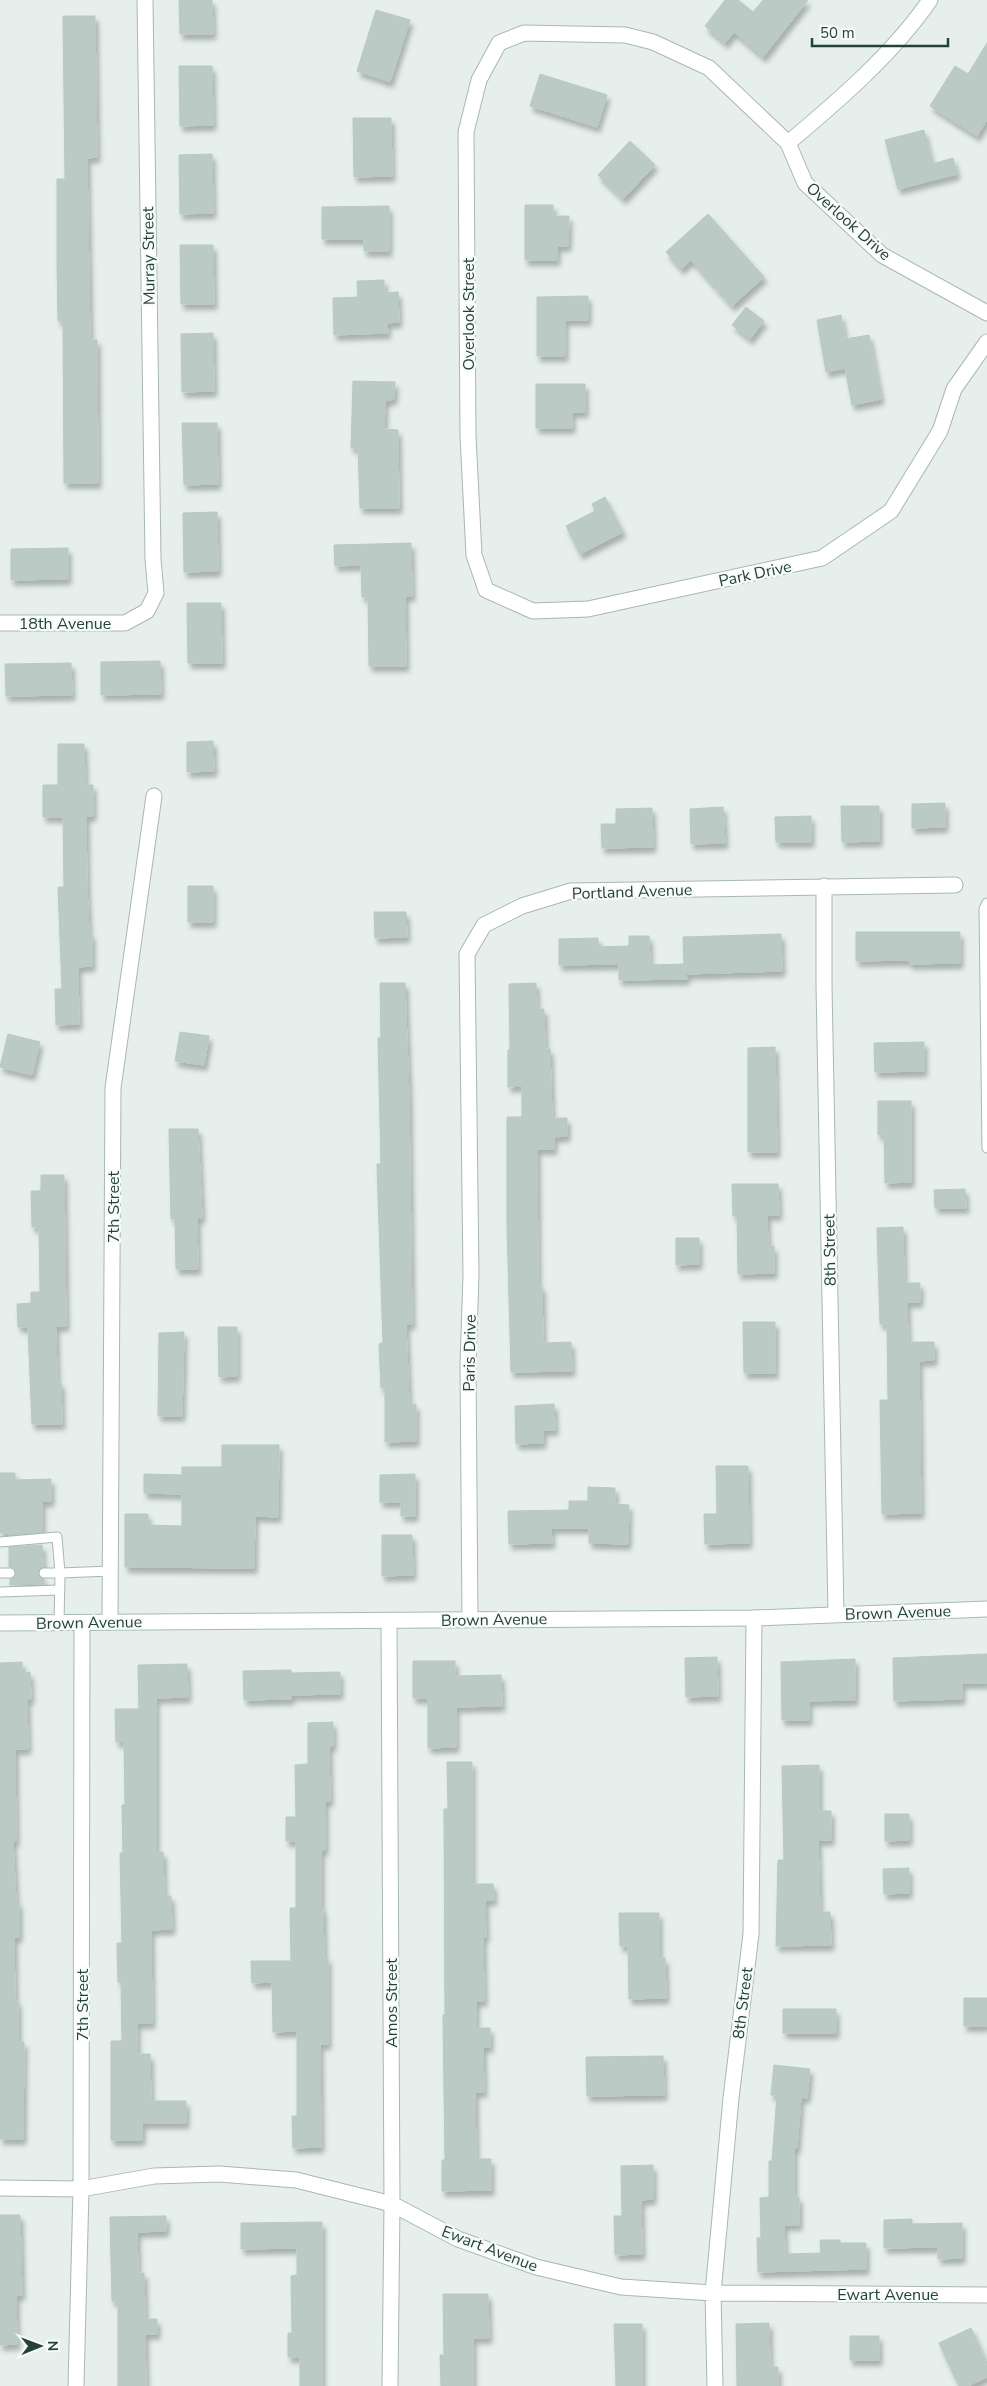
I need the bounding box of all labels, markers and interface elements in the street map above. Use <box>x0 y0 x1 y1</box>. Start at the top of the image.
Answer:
scale bar <box>812 15 948 47</box>
text: 50 m <box>820 23 855 43</box>
street label: Overlook Drive <box>801 178 896 266</box>
street label: Murray Street <box>137 206 161 305</box>
street label: Overlook Street <box>458 257 480 370</box>
street label: Park Drive <box>717 556 794 592</box>
street label: 18th Avenue <box>19 613 111 635</box>
street label: Portland Avenue <box>571 879 693 905</box>
street label: 7th Street <box>103 1171 125 1243</box>
street label: 8th Street <box>818 1213 842 1286</box>
street label: Paris Drive <box>458 1314 482 1392</box>
street label: Brown Avenue <box>845 1600 952 1626</box>
street label: Brown Avenue <box>441 1608 547 1632</box>
street label: Brown Avenue <box>36 1611 142 1635</box>
street label: Amos Street <box>381 1958 403 2048</box>
street label: 8th Street <box>728 1966 758 2040</box>
street label: 7th Street <box>72 1969 94 2041</box>
street label: Ewart Avenue <box>438 2221 541 2277</box>
street label: Ewart Avenue <box>837 2284 939 2306</box>
north arrow <box>15 2321 65 2371</box>
text: N <box>43 2340 62 2351</box>

